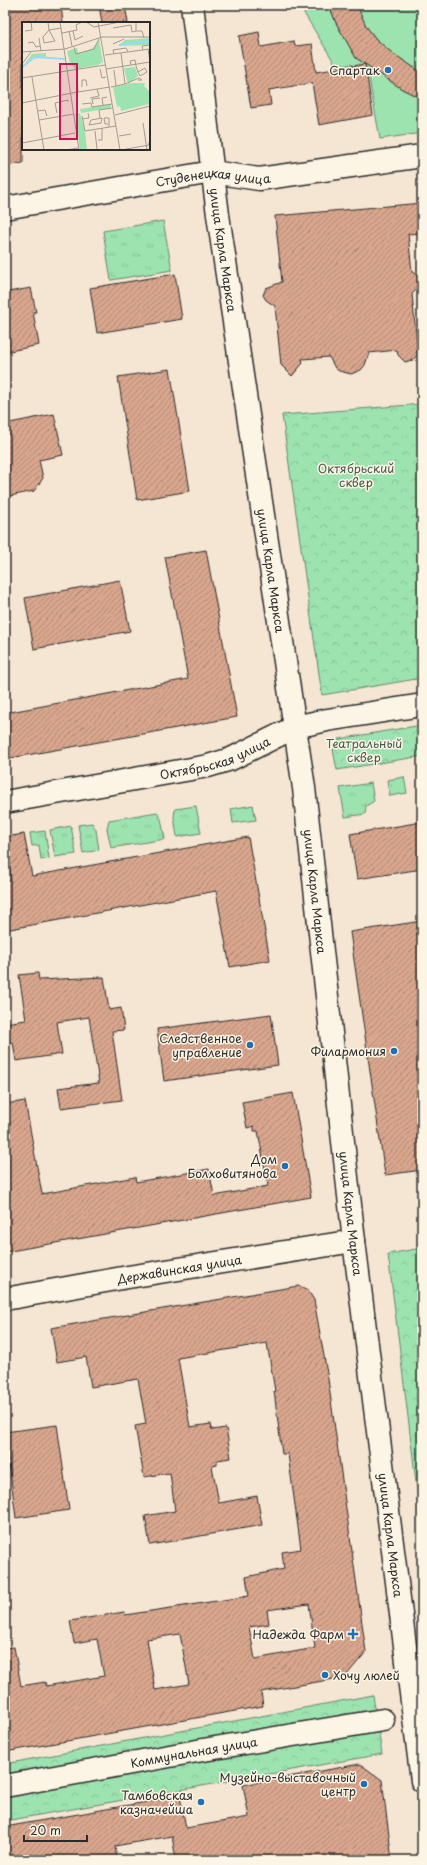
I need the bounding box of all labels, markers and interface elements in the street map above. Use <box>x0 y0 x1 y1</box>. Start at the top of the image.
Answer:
inset map <box>22 22 150 150</box>
place label: Спартак <box>329 61 381 79</box>
marker: Спартак <box>383 65 393 75</box>
street label: Студенецкая улица <box>154 163 272 191</box>
street label: улица Карла Маркса <box>206 187 242 314</box>
park label: Октябрьский сквер <box>318 459 394 491</box>
street label: улица Карла Маркса <box>253 507 290 634</box>
street label: Октябрьская улица <box>158 732 273 783</box>
park label: Театральный сквер <box>326 734 402 766</box>
street label: улица Карла Маркса <box>300 828 331 955</box>
place label: Следственное управление <box>159 1029 242 1061</box>
marker: Следственное управление <box>245 1040 255 1050</box>
place label: Филармония <box>311 1042 386 1060</box>
marker: Филармония <box>389 1046 399 1056</box>
place label: Дом Болховитянова <box>188 1150 278 1182</box>
street label: улица Карла Маркса <box>335 1150 367 1277</box>
marker: Дом Болховитянова <box>280 1161 290 1171</box>
street label: Державинская улица <box>115 1250 243 1288</box>
street label: улица Карла Маркса <box>374 1472 408 1599</box>
place label: Надежда Фарм <box>252 1625 344 1643</box>
marker: Надежда Фарм <box>347 1628 359 1640</box>
place label: Хочу люлей <box>333 1666 400 1684</box>
marker: Хочу люлей <box>320 1670 330 1680</box>
street label: Коммунальная улица <box>129 1732 259 1772</box>
place label: Музейно-выставочный центр <box>219 1768 356 1800</box>
marker: Музейно-выставочный центр <box>359 1779 369 1789</box>
place label: Тамбовская казначейша <box>120 1786 194 1818</box>
marker: Тамбовская казначейша <box>196 1797 206 1807</box>
scale bar <box>24 1817 87 1843</box>
text: 20 m <box>30 1821 61 1839</box>

